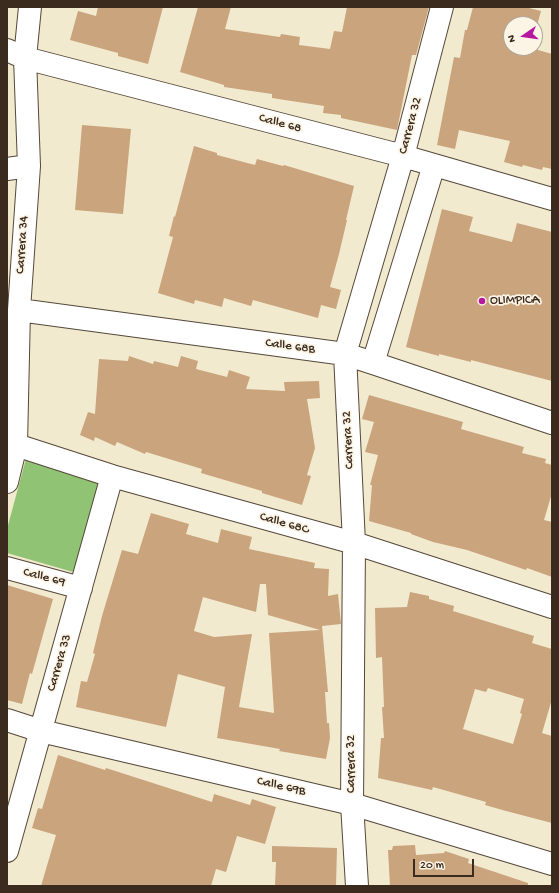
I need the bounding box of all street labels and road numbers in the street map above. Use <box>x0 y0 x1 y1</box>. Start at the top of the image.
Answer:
street label: Carrera 32 <box>396 96 426 156</box>
street label: Calle 68 <box>257 111 303 137</box>
street label: Carrera 34 <box>13 216 33 274</box>
street label: Calle 68B <box>264 336 316 358</box>
street label: Carrera 32 <box>340 411 358 469</box>
street label: Calle 68C <box>258 510 310 538</box>
street label: Calle 69 <box>21 565 67 591</box>
street label: Carrera 33 <box>44 633 76 693</box>
street label: Carrera 32 <box>344 735 360 793</box>
street label: Calle 69B <box>255 774 307 800</box>

